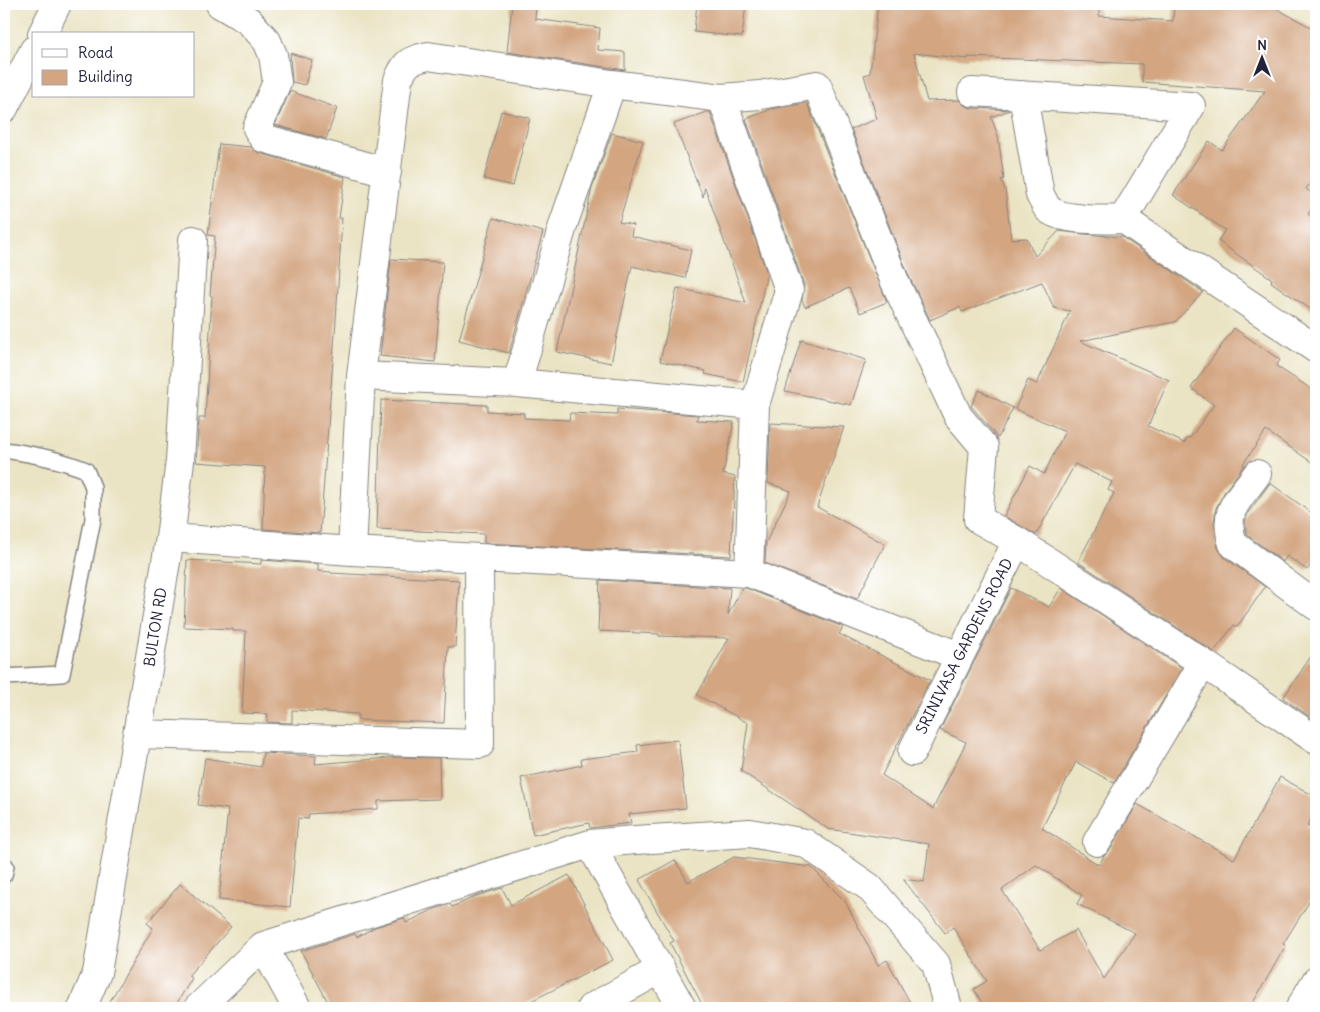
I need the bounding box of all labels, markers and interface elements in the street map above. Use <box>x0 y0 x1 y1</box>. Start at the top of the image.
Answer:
legend <box>32 32 195 98</box>
north arrow <box>1238 32 1288 82</box>
text: N <box>1257 36 1267 54</box>
text: Road <box>78 43 113 62</box>
text: Building <box>78 67 133 86</box>
street label: SRINIVASA GARDENS ROAD <box>911 555 1017 737</box>
street label: BULTON RD <box>139 586 171 668</box>

